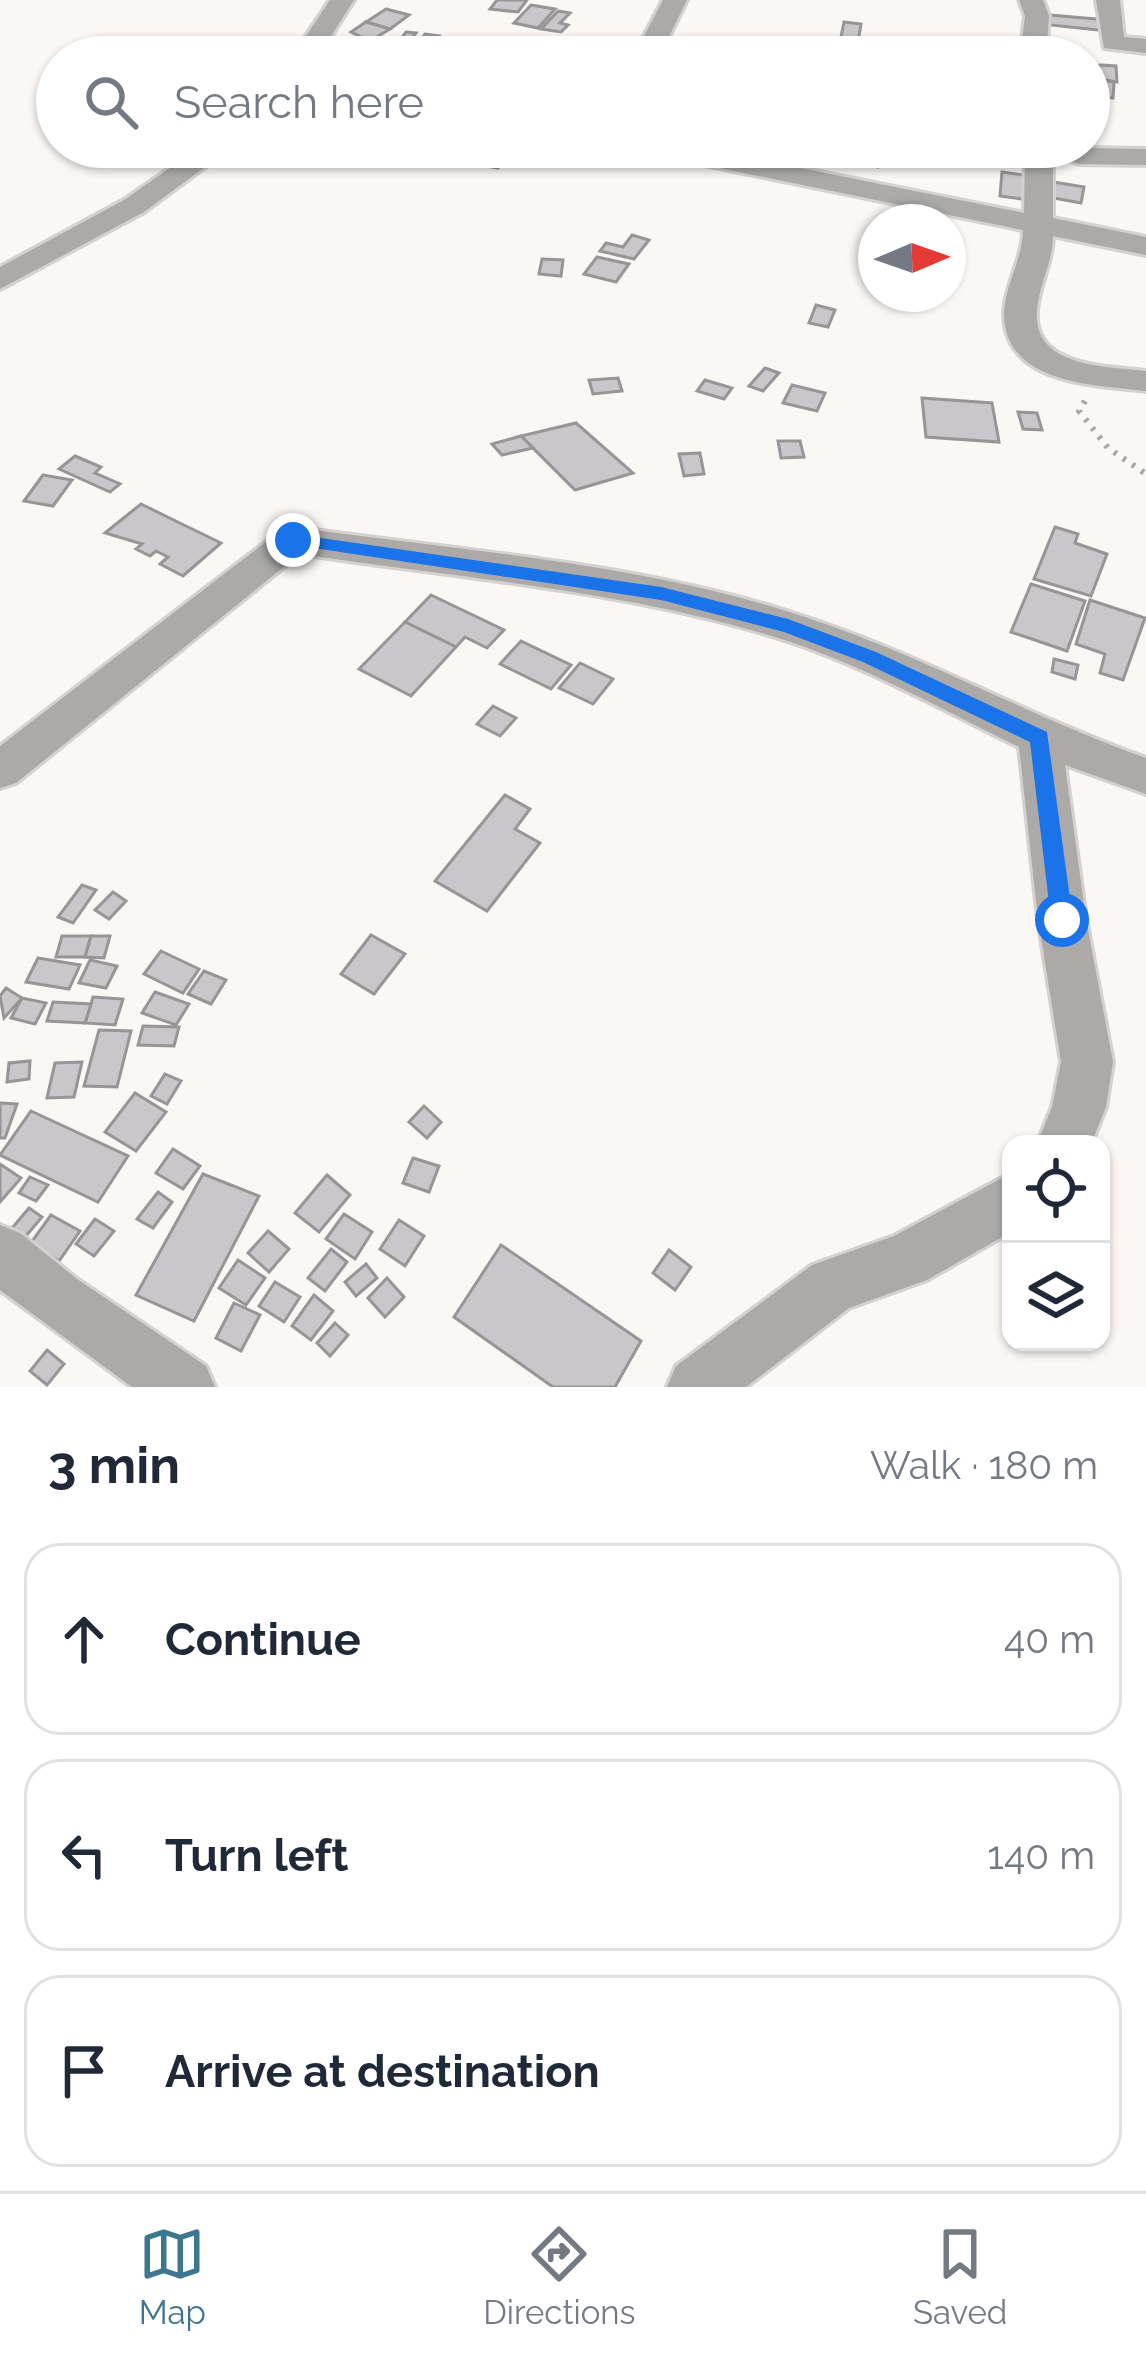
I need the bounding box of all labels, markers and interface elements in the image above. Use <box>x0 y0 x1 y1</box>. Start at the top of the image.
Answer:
search box <box>36 36 1110 168</box>
icon: search <box>78 69 144 135</box>
text: Search here <box>174 76 424 129</box>
north arrow <box>858 204 966 312</box>
route end <box>266 513 320 567</box>
route start <box>1035 893 1089 947</box>
map controls <box>1002 1135 1110 1351</box>
button: locate <box>1002 1135 1110 1243</box>
button: layers <box>1002 1243 1110 1351</box>
text: 3 min <box>48 1435 180 1495</box>
text: Walk · 180 m <box>870 1442 1098 1488</box>
icon: ahead <box>51 1606 117 1672</box>
text: Continue <box>165 1613 361 1666</box>
text: 40 m <box>1004 1616 1095 1662</box>
icon: left <box>51 1822 117 1888</box>
text: Turn left <box>165 1829 348 1882</box>
text: 140 m <box>987 1832 1095 1878</box>
icon: arrive <box>51 2038 117 2104</box>
text: Arrive at destination <box>165 2045 600 2098</box>
tab: Map <box>139 2221 206 2332</box>
tab: Directions <box>483 2221 636 2332</box>
tab: Saved <box>913 2221 1007 2332</box>

